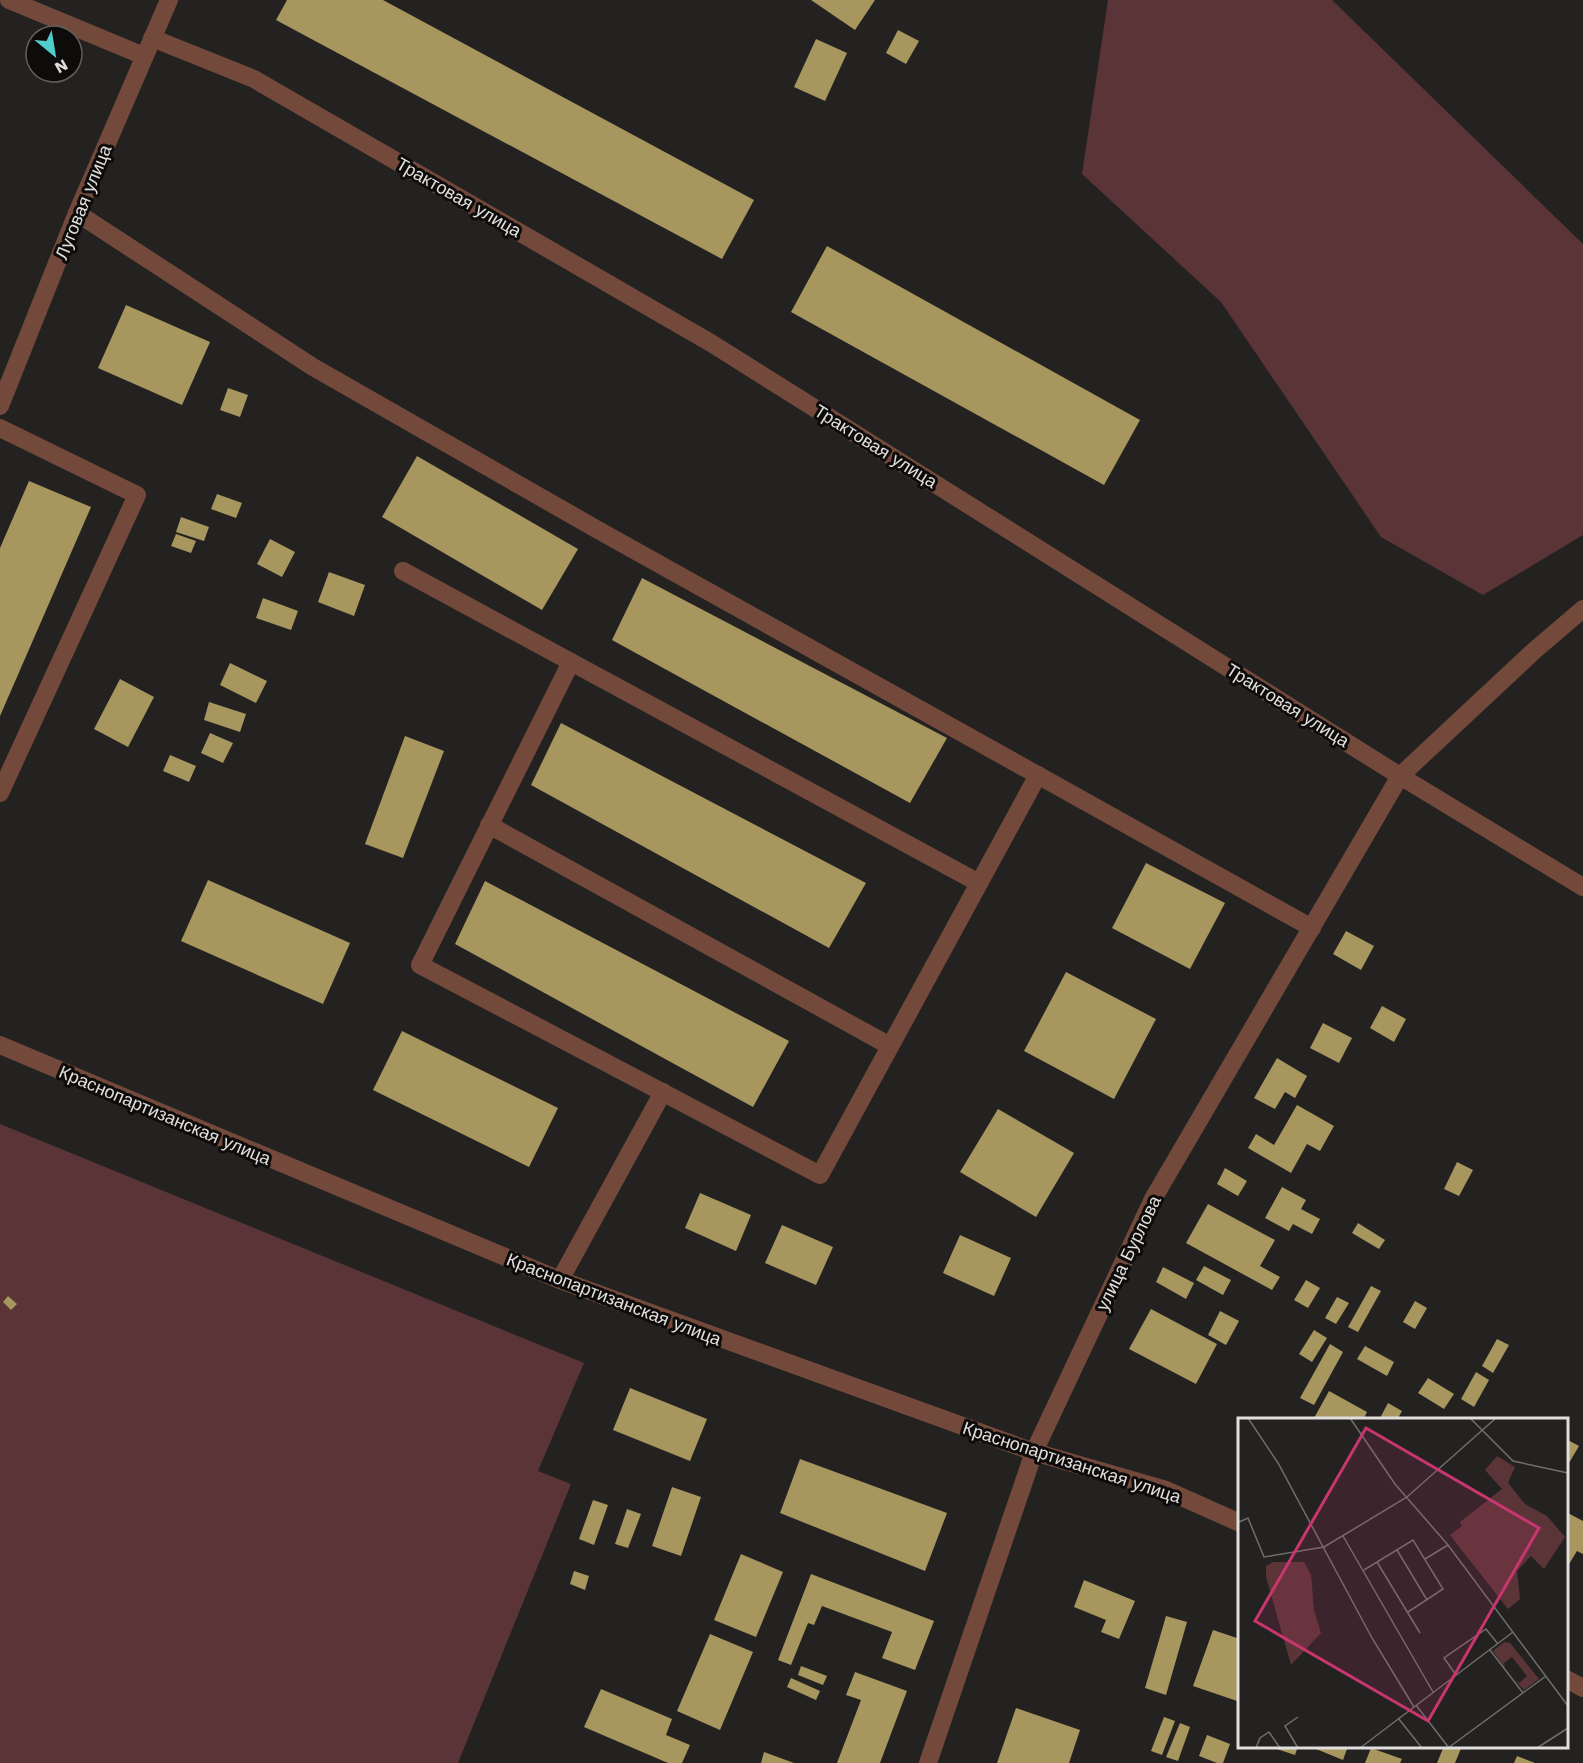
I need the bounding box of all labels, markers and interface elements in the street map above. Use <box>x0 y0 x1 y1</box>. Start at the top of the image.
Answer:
north arrow <box>24 24 84 84</box>
text: N <box>51 55 71 78</box>
street label: Луговая улица <box>50 141 116 262</box>
street label: Трактовая улица <box>393 153 526 242</box>
street label: Трактовая улица <box>811 400 942 493</box>
street label: Трактовая улица <box>1223 659 1354 752</box>
street label: Краснопартизанская улица <box>56 1061 275 1170</box>
street label: улица Бурлова <box>1091 1191 1165 1314</box>
street label: Краснопартизанская улица <box>504 1248 725 1350</box>
street label: Краснопартизанская улица <box>960 1417 1185 1508</box>
inset map <box>1238 1418 1568 1748</box>

